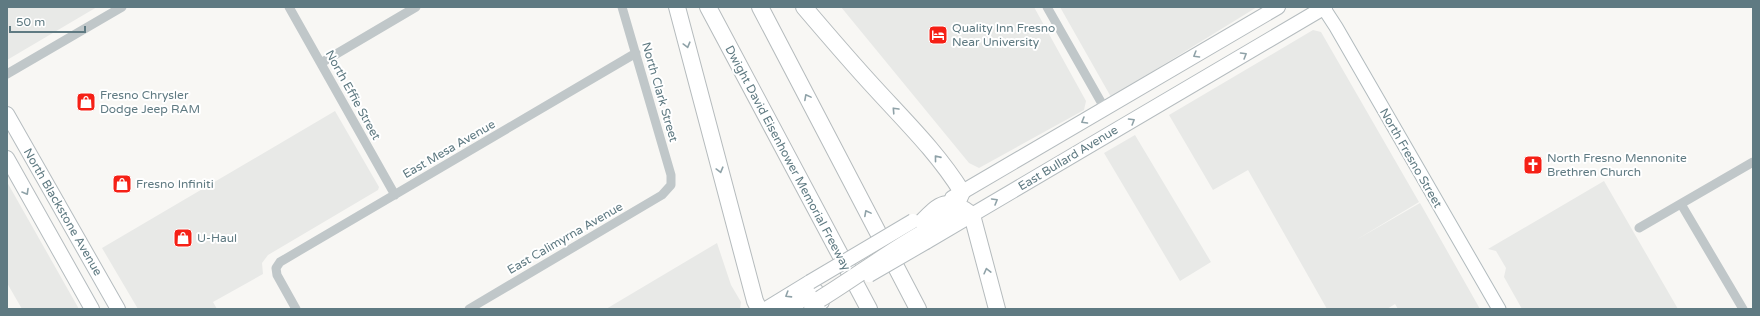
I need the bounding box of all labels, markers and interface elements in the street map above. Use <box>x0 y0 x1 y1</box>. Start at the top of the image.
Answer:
scale bar <box>10 8 85 34</box>
text: 50 m <box>16 15 45 29</box>
place label: Quality Inn Fresno Near University <box>952 21 1055 49</box>
hotel icon: Quality Inn Fresno Near University <box>927 24 949 46</box>
street label: North Clark Street <box>639 41 681 144</box>
one-way arrow <box>682 41 690 48</box>
street label: Dwight David Eisenhower Memorial Freeway <box>722 43 854 273</box>
street label: North Effie Street <box>323 48 384 143</box>
one-way arrow <box>1193 51 1200 58</box>
one-way arrow <box>1239 52 1246 60</box>
place label: Fresno Chrysler Dodge Jeep RAM <box>100 88 200 116</box>
shop icon: Fresno Chrysler Dodge Jeep RAM <box>75 91 97 113</box>
one-way arrow <box>804 94 812 102</box>
street label: North Fresno Street <box>1377 106 1445 210</box>
one-way arrow <box>892 107 899 114</box>
street label: East Mesa Avenue <box>400 117 498 181</box>
one-way arrow <box>1081 117 1089 124</box>
one-way arrow <box>1128 118 1135 126</box>
street label: East Bullard Avenue <box>1016 123 1121 193</box>
street label: North Blackstone Avenue <box>21 146 105 278</box>
place label: North Fresno Mennonite Brethren Church <box>1547 151 1687 179</box>
church icon: North Fresno Mennonite Brethren Church <box>1522 154 1544 176</box>
one-way arrow <box>935 155 942 162</box>
one-way arrow <box>715 167 724 174</box>
shop icon: Fresno Infiniti <box>111 173 133 195</box>
place label: Fresno Infiniti <box>136 177 214 191</box>
one-way arrow <box>22 188 29 195</box>
street label: East Calimyrna Avenue <box>505 199 625 277</box>
one-way arrow <box>991 199 999 206</box>
one-way arrow <box>865 209 872 217</box>
shop icon: U-Haul <box>172 227 194 249</box>
place label: U-Haul <box>197 231 237 245</box>
one-way arrow <box>984 268 992 274</box>
one-way arrow <box>785 291 792 298</box>

